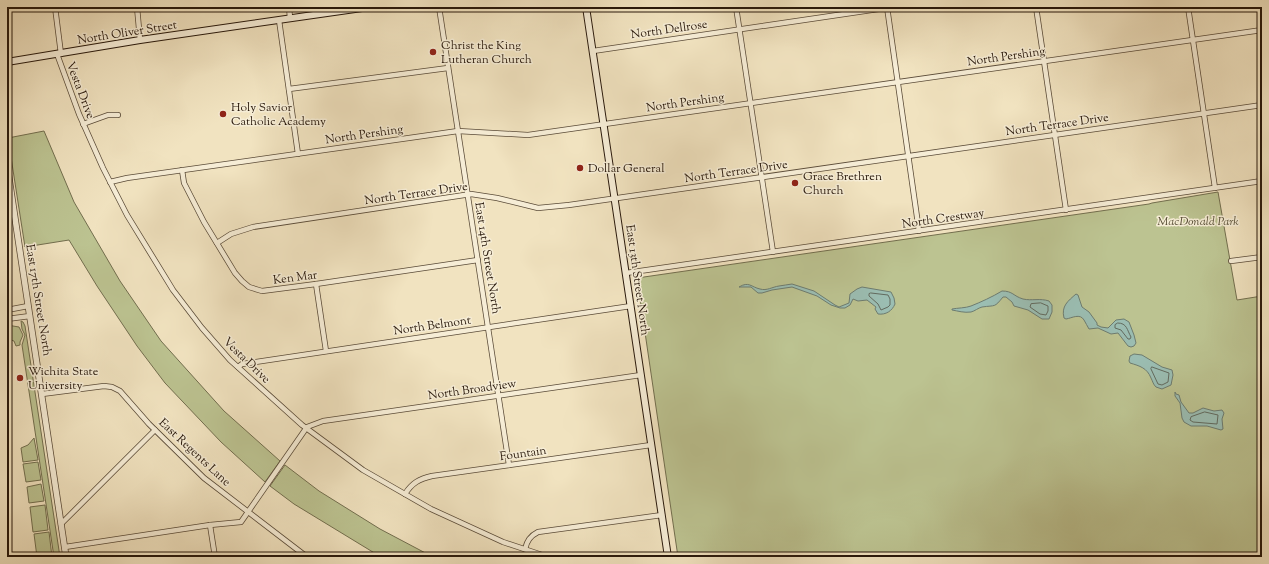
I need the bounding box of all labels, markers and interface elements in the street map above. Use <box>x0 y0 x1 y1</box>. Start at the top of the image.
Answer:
street label: North Oliver Street <box>76 16 178 50</box>
street label: North Dellrose <box>630 16 709 44</box>
place label: Christ the King Lutheran Church <box>441 37 532 69</box>
street label: North Pershing <box>966 43 1046 71</box>
marker: Christ the King Lutheran Church <box>428 47 438 57</box>
street label: Vesta Drive <box>61 59 99 122</box>
street label: North Pershing <box>645 89 725 117</box>
place label: Holy Savior Catholic Academy <box>231 99 326 131</box>
marker: Holy Savior Catholic Academy <box>218 109 228 119</box>
street label: North Terrace Drive <box>1004 109 1110 141</box>
street label: North Pershing <box>324 121 404 149</box>
street label: North Terrace Drive <box>683 156 789 188</box>
place label: Dollar General <box>588 160 665 178</box>
marker: Dollar General <box>575 163 585 173</box>
place label: Grace Brethren Church <box>803 168 882 200</box>
street label: North Terrace Drive <box>363 178 469 210</box>
marker: Grace Brethren Church <box>790 178 800 188</box>
street label: East 14th Street North <box>469 201 505 315</box>
street label: North Crestway <box>901 204 985 234</box>
park label: MacDonald Park <box>1157 213 1239 231</box>
street label: East 13th Street North <box>620 224 654 337</box>
street label: East 17th Street North <box>20 243 56 357</box>
street label: Ken Mar <box>272 266 319 290</box>
street label: North Belmont <box>392 312 472 340</box>
street label: Vesta Drive <box>219 333 274 388</box>
place label: Wichita State University <box>28 363 99 395</box>
marker: Wichita State University <box>15 373 25 383</box>
street label: North Broadview <box>427 375 517 405</box>
street label: East Regents Lane <box>154 414 235 491</box>
street label: Fountain <box>499 442 548 466</box>

